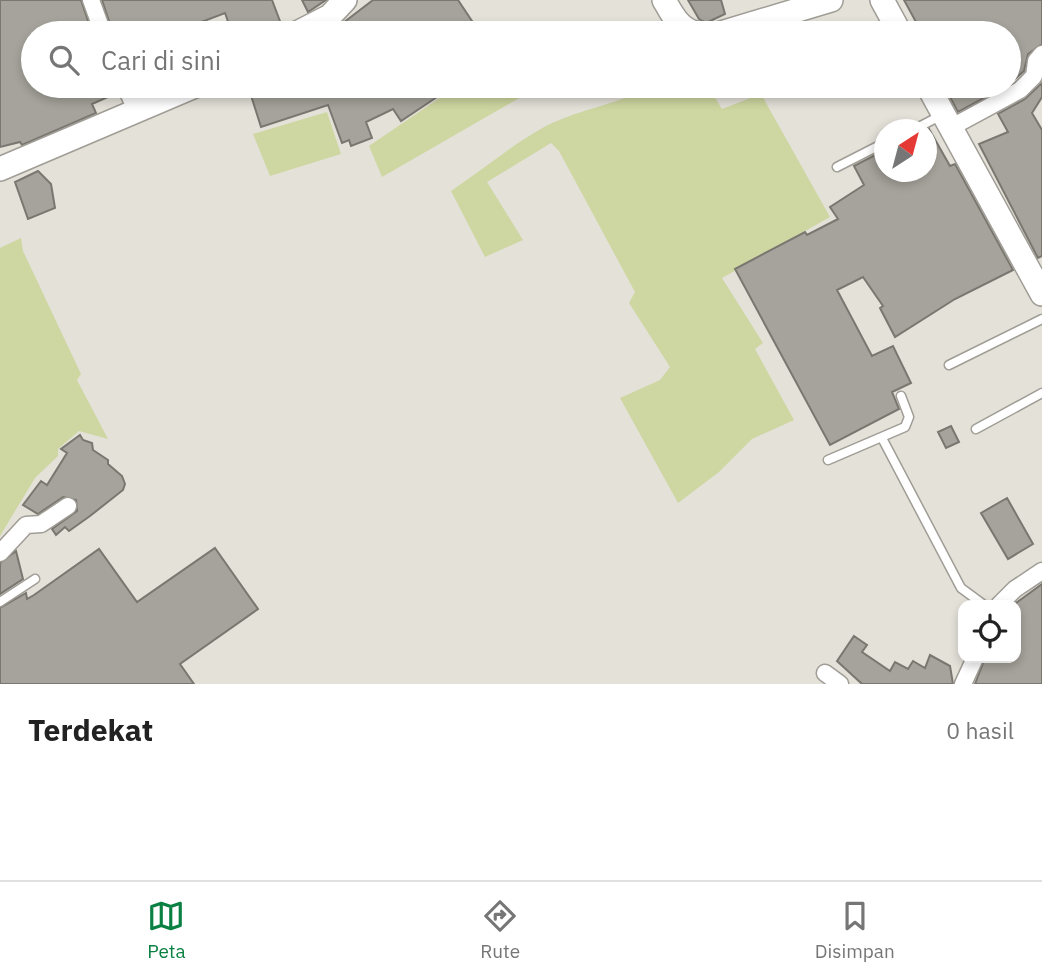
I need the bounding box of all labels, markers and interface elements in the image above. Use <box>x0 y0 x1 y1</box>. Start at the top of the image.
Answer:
search box <box>21 21 1021 98</box>
icon: search <box>45 41 83 79</box>
text: Cari di sini <box>101 43 221 77</box>
north arrow <box>874 119 937 182</box>
map controls <box>958 600 1021 663</box>
button: locate <box>958 600 1021 663</box>
text: Terdekat <box>28 710 153 749</box>
text: 0 hasil <box>946 715 1014 745</box>
tab: Peta <box>147 897 186 963</box>
tab: Rute <box>480 897 520 963</box>
tab: Disimpan <box>815 897 895 963</box>

